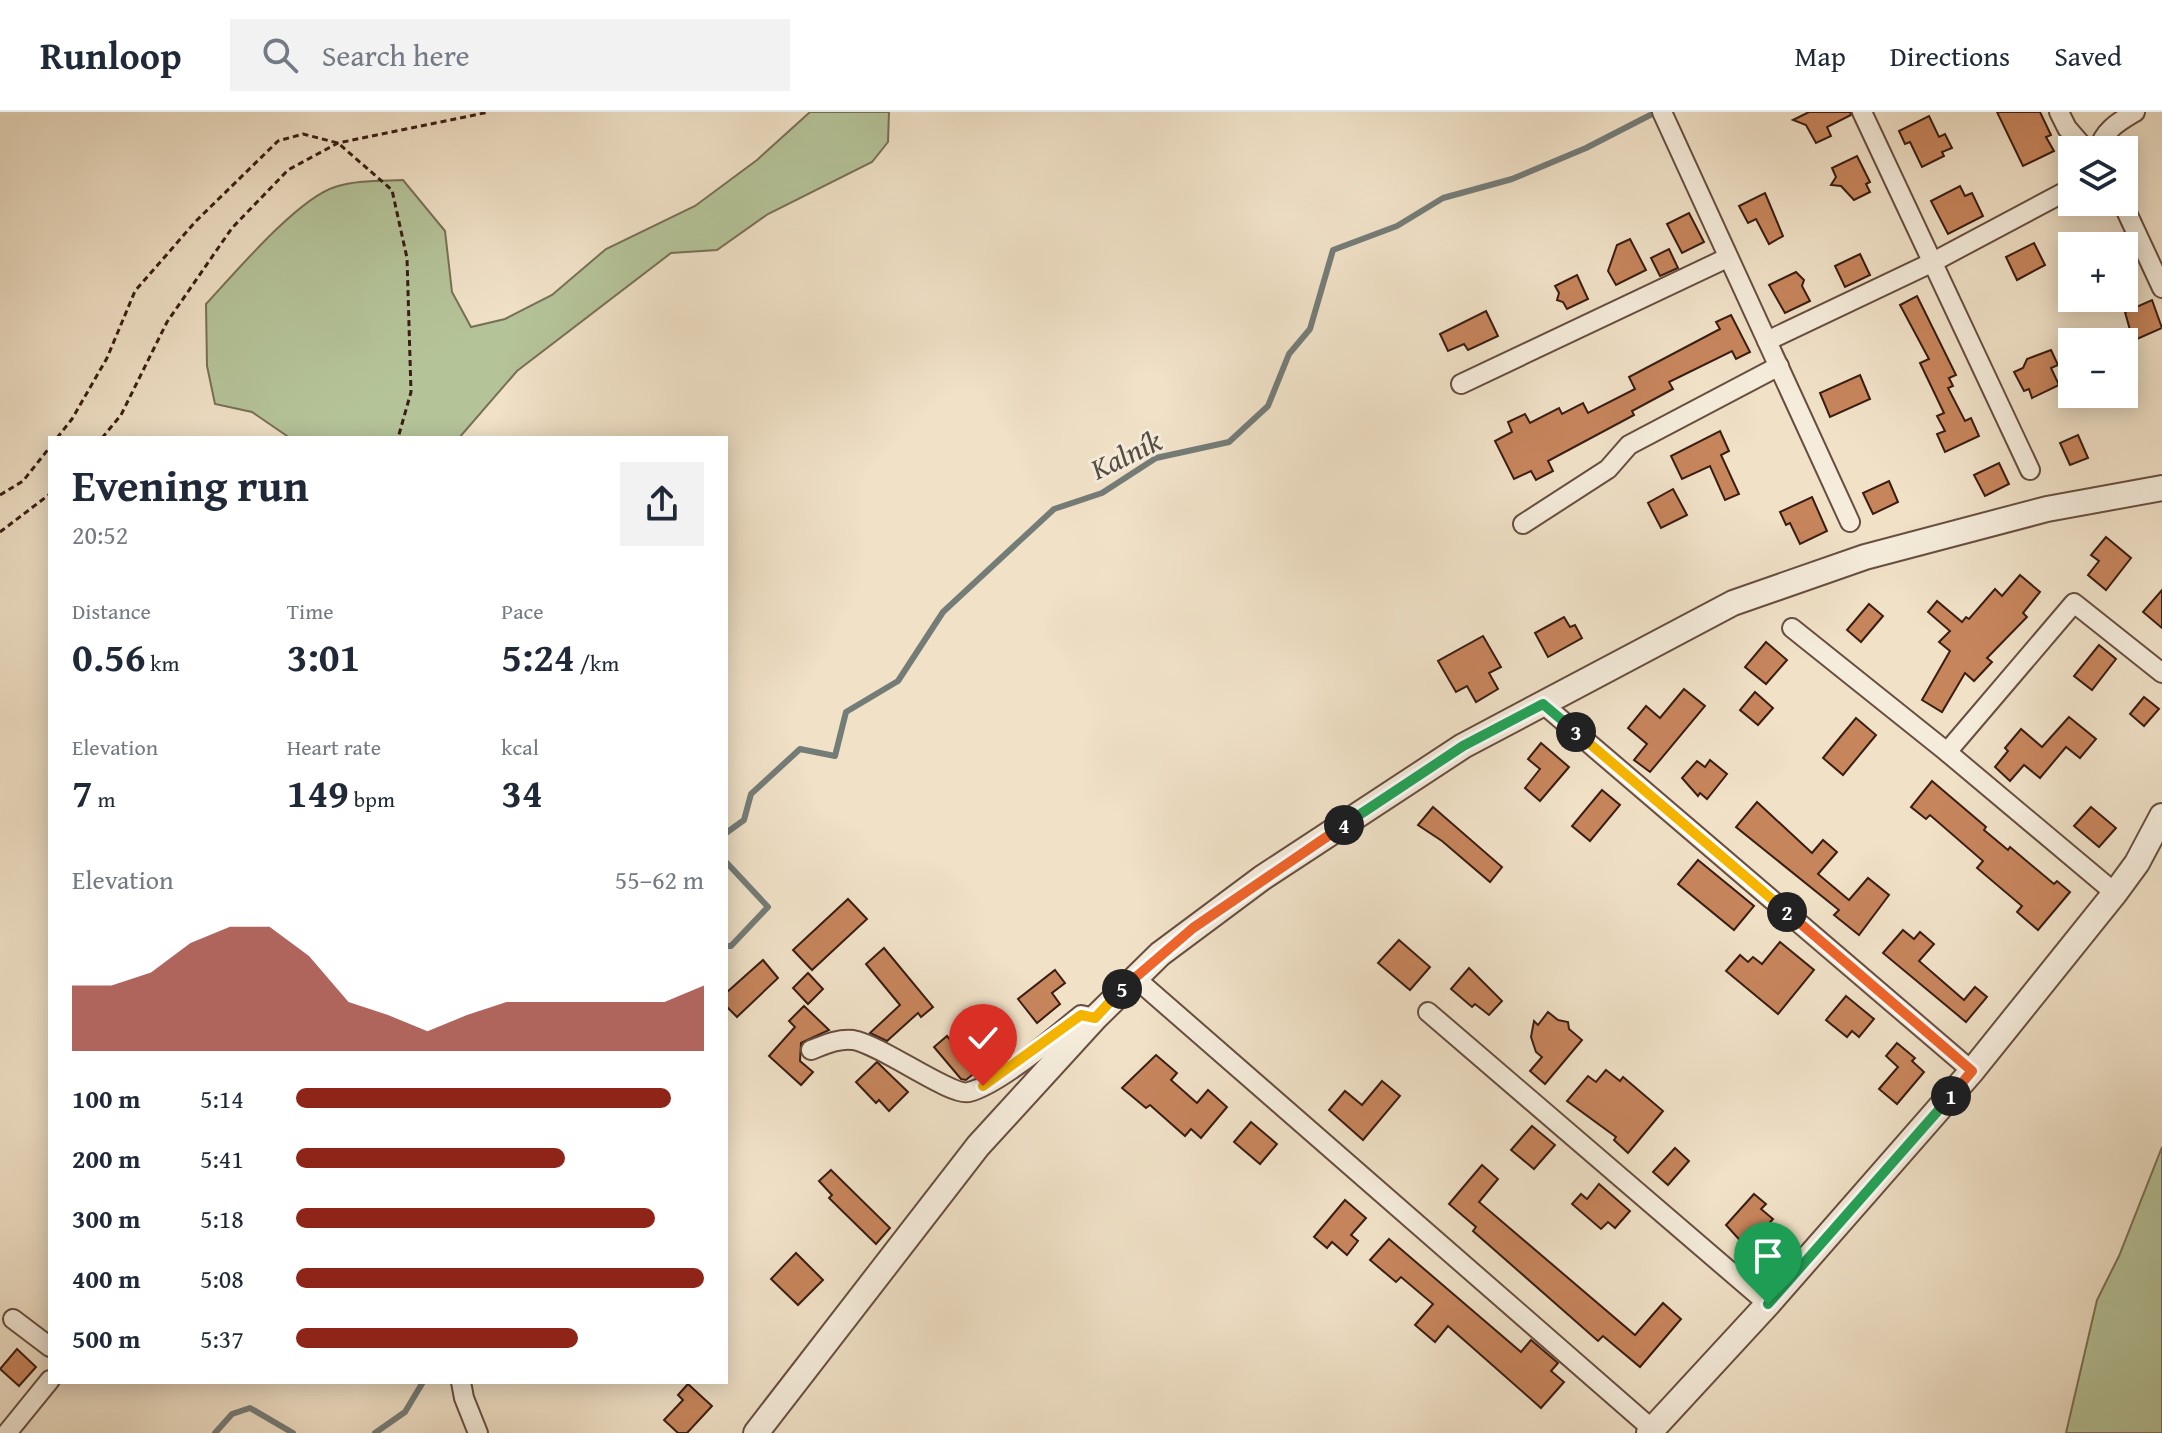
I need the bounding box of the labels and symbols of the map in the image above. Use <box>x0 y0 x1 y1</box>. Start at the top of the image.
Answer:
water label: Kalník <box>1082 418 1169 491</box>
pin: 3 <box>1556 712 1596 752</box>
pin: 4 <box>1324 805 1364 845</box>
pin: 2 <box>1767 892 1807 932</box>
pin: 5 <box>1102 969 1142 1009</box>
pin <box>949 1004 1017 1086</box>
pin: 1 <box>1931 1076 1971 1116</box>
pin <box>1734 1222 1802 1304</box>

